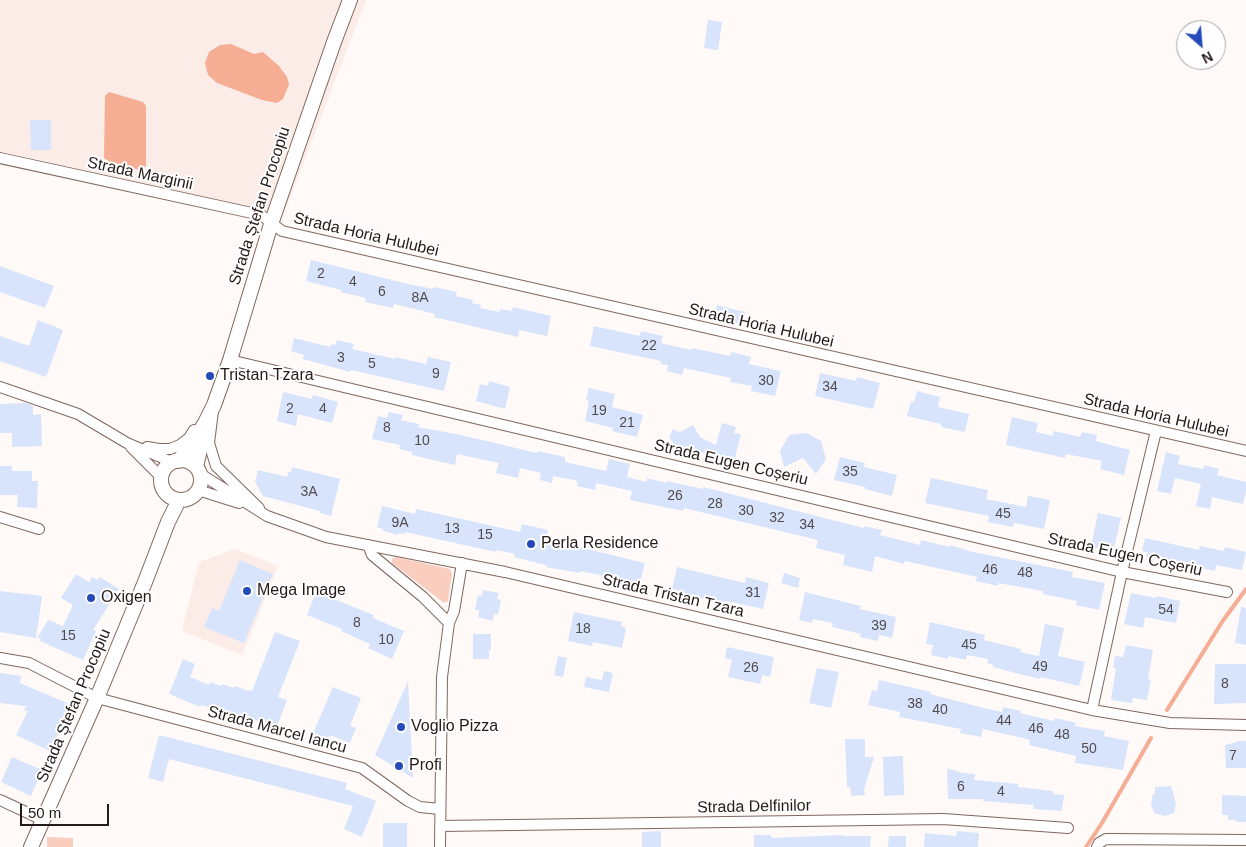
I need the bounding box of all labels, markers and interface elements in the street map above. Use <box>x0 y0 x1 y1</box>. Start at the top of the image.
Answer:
north arrow <box>1176 20 1226 70</box>
text: N <box>1199 48 1215 67</box>
street label: Strada Ștefan Procopiu <box>225 124 295 288</box>
street label: Strada Marginii <box>85 153 195 195</box>
street label: Strada Horia Hulubei <box>291 209 441 261</box>
house number: 2 <box>317 266 325 282</box>
house number: 4 <box>349 274 357 290</box>
house number: 6 <box>378 284 386 300</box>
house number: 8A <box>411 290 429 306</box>
street label: Strada Horia Hulubei <box>686 300 836 352</box>
house number: 22 <box>641 338 657 354</box>
house number: 3 <box>337 350 345 366</box>
house number: 5 <box>368 356 376 372</box>
place label: Tristan Tzara <box>220 366 314 386</box>
house number: 9 <box>432 366 440 382</box>
marker: Tristan Tzara <box>204 370 216 382</box>
house number: 30 <box>758 373 774 389</box>
house number: 34 <box>822 379 838 395</box>
street label: Strada Horia Hulubei <box>1081 390 1231 442</box>
house number: 2 <box>286 401 294 417</box>
house number: 4 <box>319 401 327 417</box>
house number: 19 <box>591 403 607 419</box>
house number: 21 <box>619 415 635 431</box>
house number: 8 <box>383 420 391 436</box>
house number: 10 <box>414 433 430 449</box>
street label: Strada Eugen Coșeriu <box>652 436 810 490</box>
house number: 35 <box>842 464 858 480</box>
house number: 3A <box>300 484 318 500</box>
house number: 26 <box>667 488 683 504</box>
house number: 28 <box>707 496 723 512</box>
house number: 30 <box>738 503 754 519</box>
house number: 45 <box>995 506 1011 522</box>
house number: 32 <box>769 510 785 526</box>
house number: 9A <box>391 515 409 531</box>
house number: 34 <box>799 517 815 533</box>
house number: 13 <box>444 521 460 537</box>
house number: 15 <box>477 527 493 543</box>
street label: Strada Eugen Coșeriu <box>1046 529 1204 581</box>
place label: Perla Residence <box>541 534 658 554</box>
marker: Perla Residence <box>525 538 537 550</box>
house number: 46 <box>982 562 998 578</box>
house number: 48 <box>1017 565 1033 581</box>
street label: Strada Tristan Tzara <box>600 570 746 622</box>
place label: Mega Image <box>257 581 346 601</box>
marker: Mega Image <box>241 585 253 597</box>
house number: 31 <box>745 585 761 601</box>
place label: Oxigen <box>101 588 152 608</box>
marker: Oxigen <box>85 592 97 604</box>
house number: 54 <box>1158 602 1174 618</box>
house number: 8 <box>353 615 361 631</box>
house number: 39 <box>871 618 887 634</box>
house number: 18 <box>575 621 591 637</box>
street label: Strada Ștefan Procopiu <box>33 626 115 786</box>
house number: 15 <box>60 628 76 644</box>
house number: 10 <box>378 632 394 648</box>
house number: 45 <box>961 637 977 653</box>
house number: 49 <box>1032 659 1048 675</box>
house number: 26 <box>743 660 759 676</box>
house number: 8 <box>1221 676 1229 692</box>
house number: 38 <box>907 696 923 712</box>
street label: Strada Marcel Iancu <box>205 702 349 758</box>
house number: 40 <box>932 702 948 718</box>
house number: 44 <box>996 713 1012 729</box>
place label: Voglio Pizza <box>411 717 498 737</box>
marker: Voglio Pizza <box>395 721 407 733</box>
house number: 46 <box>1028 721 1044 737</box>
house number: 48 <box>1054 727 1070 743</box>
house number: 50 <box>1081 741 1097 757</box>
house number: 7 <box>1229 748 1237 764</box>
place label: Profi <box>409 756 442 776</box>
marker: Profi <box>393 760 405 772</box>
house number: 6 <box>957 779 965 795</box>
house number: 4 <box>997 784 1005 800</box>
scale bar <box>22 794 111 826</box>
street label: Strada Delfinilor <box>697 796 811 818</box>
text: 50 m <box>28 804 61 821</box>

